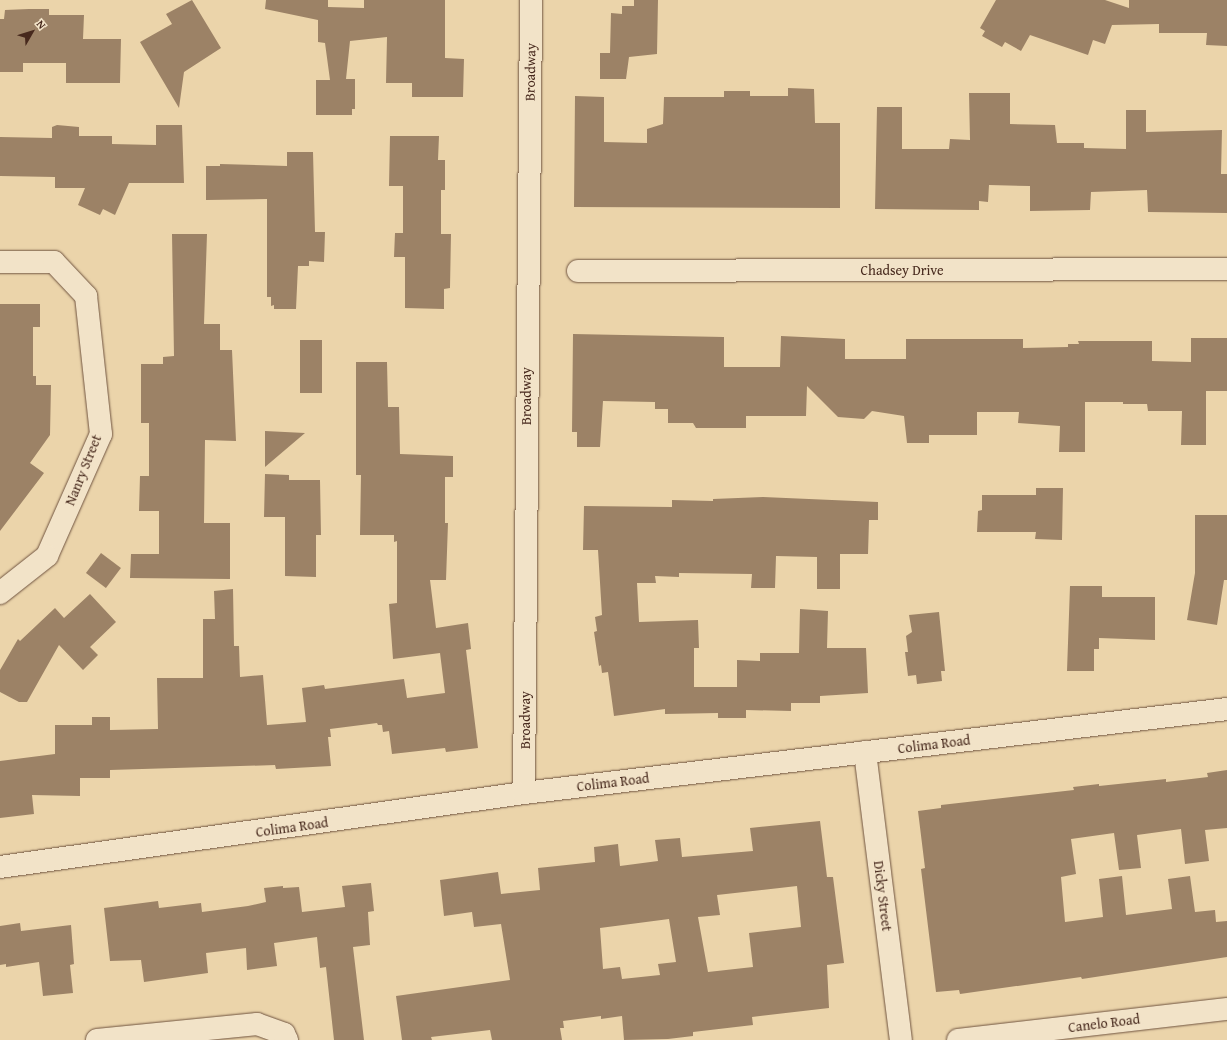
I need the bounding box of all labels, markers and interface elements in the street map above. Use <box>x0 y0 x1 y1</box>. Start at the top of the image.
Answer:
north arrow <box>12 12 52 52</box>
text: N <box>33 17 50 32</box>
street label: Broadway <box>521 43 539 101</box>
street label: Chadsey Drive <box>860 262 944 278</box>
street label: Broadway <box>518 367 534 425</box>
street label: Nanry Street <box>61 432 105 508</box>
street label: Broadway <box>517 691 533 749</box>
street label: Colima Road <box>897 731 971 757</box>
street label: Colima Road <box>576 769 650 795</box>
street label: Colima Road <box>255 814 329 840</box>
street label: Dicky Street <box>870 860 896 932</box>
street label: Canelo Road <box>1067 1010 1141 1036</box>

